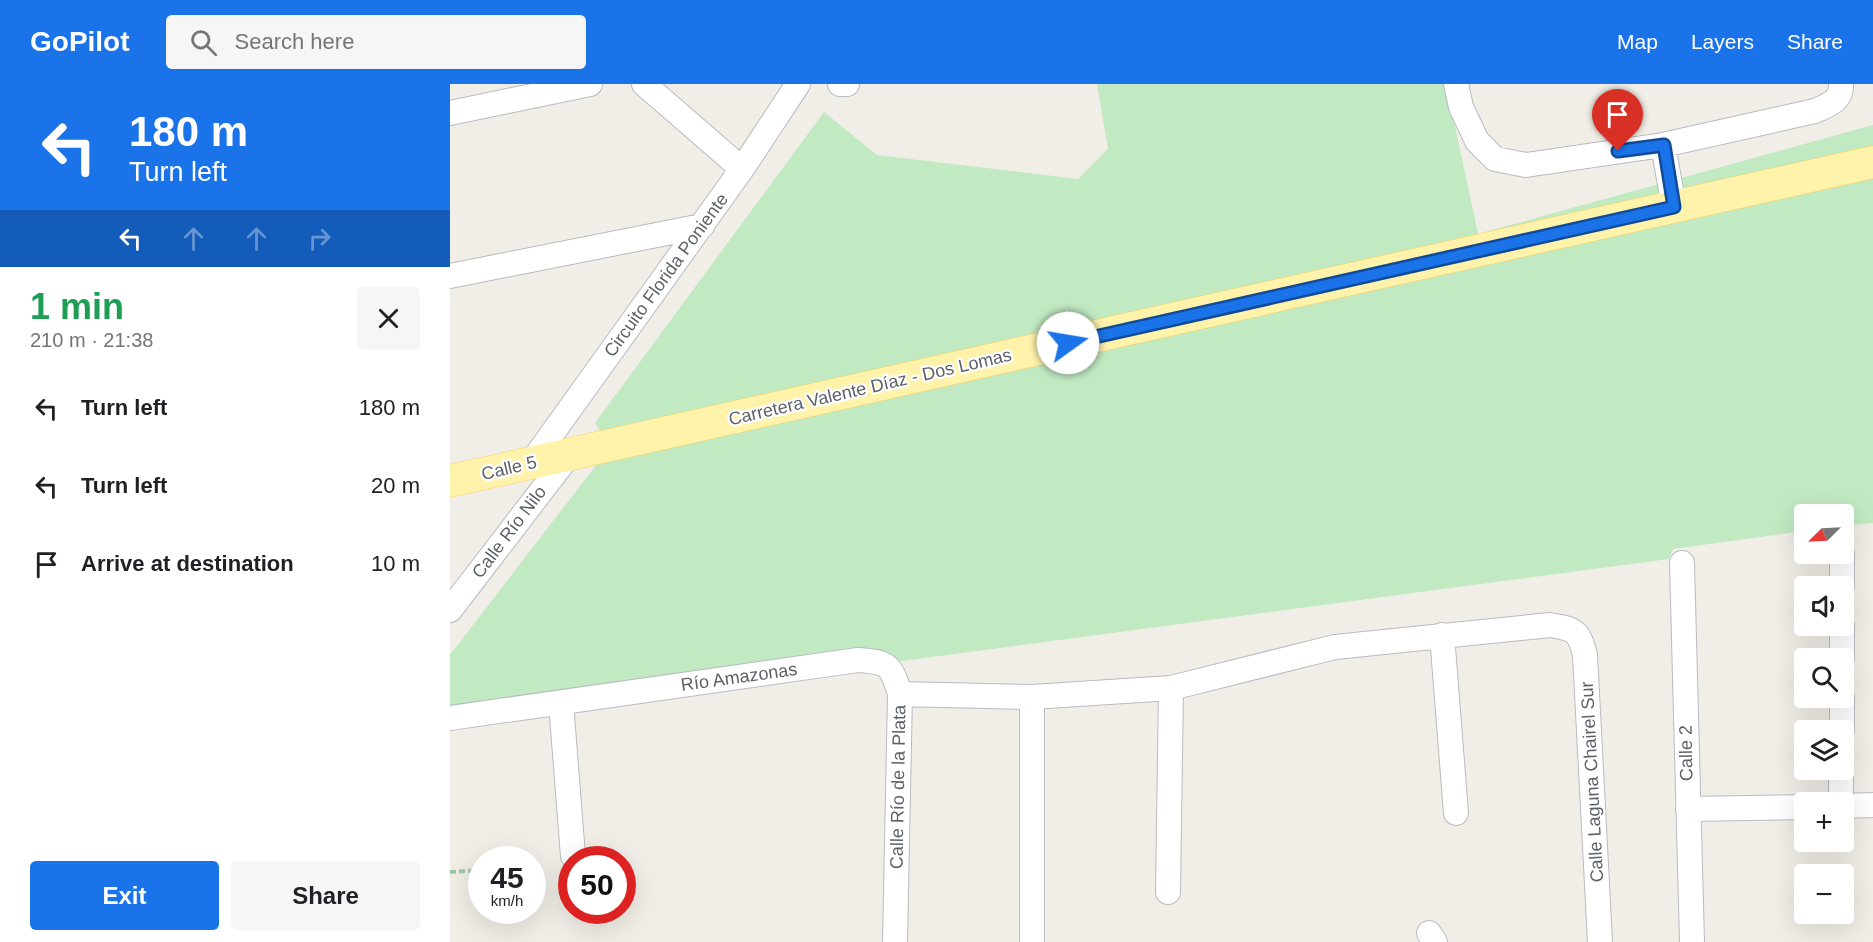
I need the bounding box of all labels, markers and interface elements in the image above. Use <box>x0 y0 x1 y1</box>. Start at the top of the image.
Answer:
search box <box>166 15 586 69</box>
text: GoPilot <box>30 26 130 57</box>
icon: search <box>187 26 220 59</box>
text: Search here <box>235 29 354 54</box>
text: Map <box>1617 30 1658 53</box>
text: Layers <box>1691 30 1754 53</box>
text: Share <box>1787 30 1843 53</box>
pin <box>1592 89 1643 151</box>
icon: arrive <box>1601 98 1634 131</box>
icon: left <box>30 108 108 186</box>
text: 180 m <box>129 108 248 155</box>
text: Turn left <box>129 157 227 187</box>
street label: Circuito Florida Poniente <box>600 189 732 361</box>
icon: left <box>114 222 147 255</box>
icon: ahead <box>177 222 210 255</box>
icon: ahead <box>240 222 273 255</box>
icon: right <box>303 222 336 255</box>
text: 1 min <box>30 286 124 327</box>
button: close <box>357 287 420 350</box>
position arrow <box>1036 311 1100 375</box>
text: 210 m · 21:38 <box>30 329 153 351</box>
street label: Carretera Valente Díaz - Dos Lomas <box>727 345 1013 429</box>
icon: left <box>30 392 63 425</box>
text: Turn left <box>81 395 167 420</box>
text: 180 m <box>359 395 420 420</box>
street label: Calle 5 <box>479 452 539 484</box>
icon: left <box>30 470 63 503</box>
text: Turn left <box>81 473 167 498</box>
text: 20 m <box>371 473 420 498</box>
street label: Calle Río Nilo <box>468 482 550 582</box>
north arrow <box>1794 504 1854 564</box>
map controls <box>1794 504 1854 924</box>
icon: arrive <box>30 548 63 581</box>
text: Arrive at destination <box>81 551 294 576</box>
text: 10 m <box>371 551 420 576</box>
button: sound <box>1794 576 1854 636</box>
button: search <box>1794 648 1854 708</box>
street label: Río Amazonas <box>680 659 798 695</box>
street label: Calle Laguna Chairel Sur <box>1577 681 1607 883</box>
street label: Calle Río de la Plata <box>887 704 909 869</box>
button: layers <box>1794 720 1854 780</box>
street label: Calle 2 <box>1676 725 1696 781</box>
button: + <box>1794 792 1854 852</box>
speed limit sign: 50 <box>558 846 636 924</box>
button: Exit <box>30 861 219 930</box>
button: Share <box>231 861 420 930</box>
text: 45 <box>490 861 524 894</box>
button: − <box>1794 864 1854 924</box>
text: km/h <box>491 892 523 909</box>

